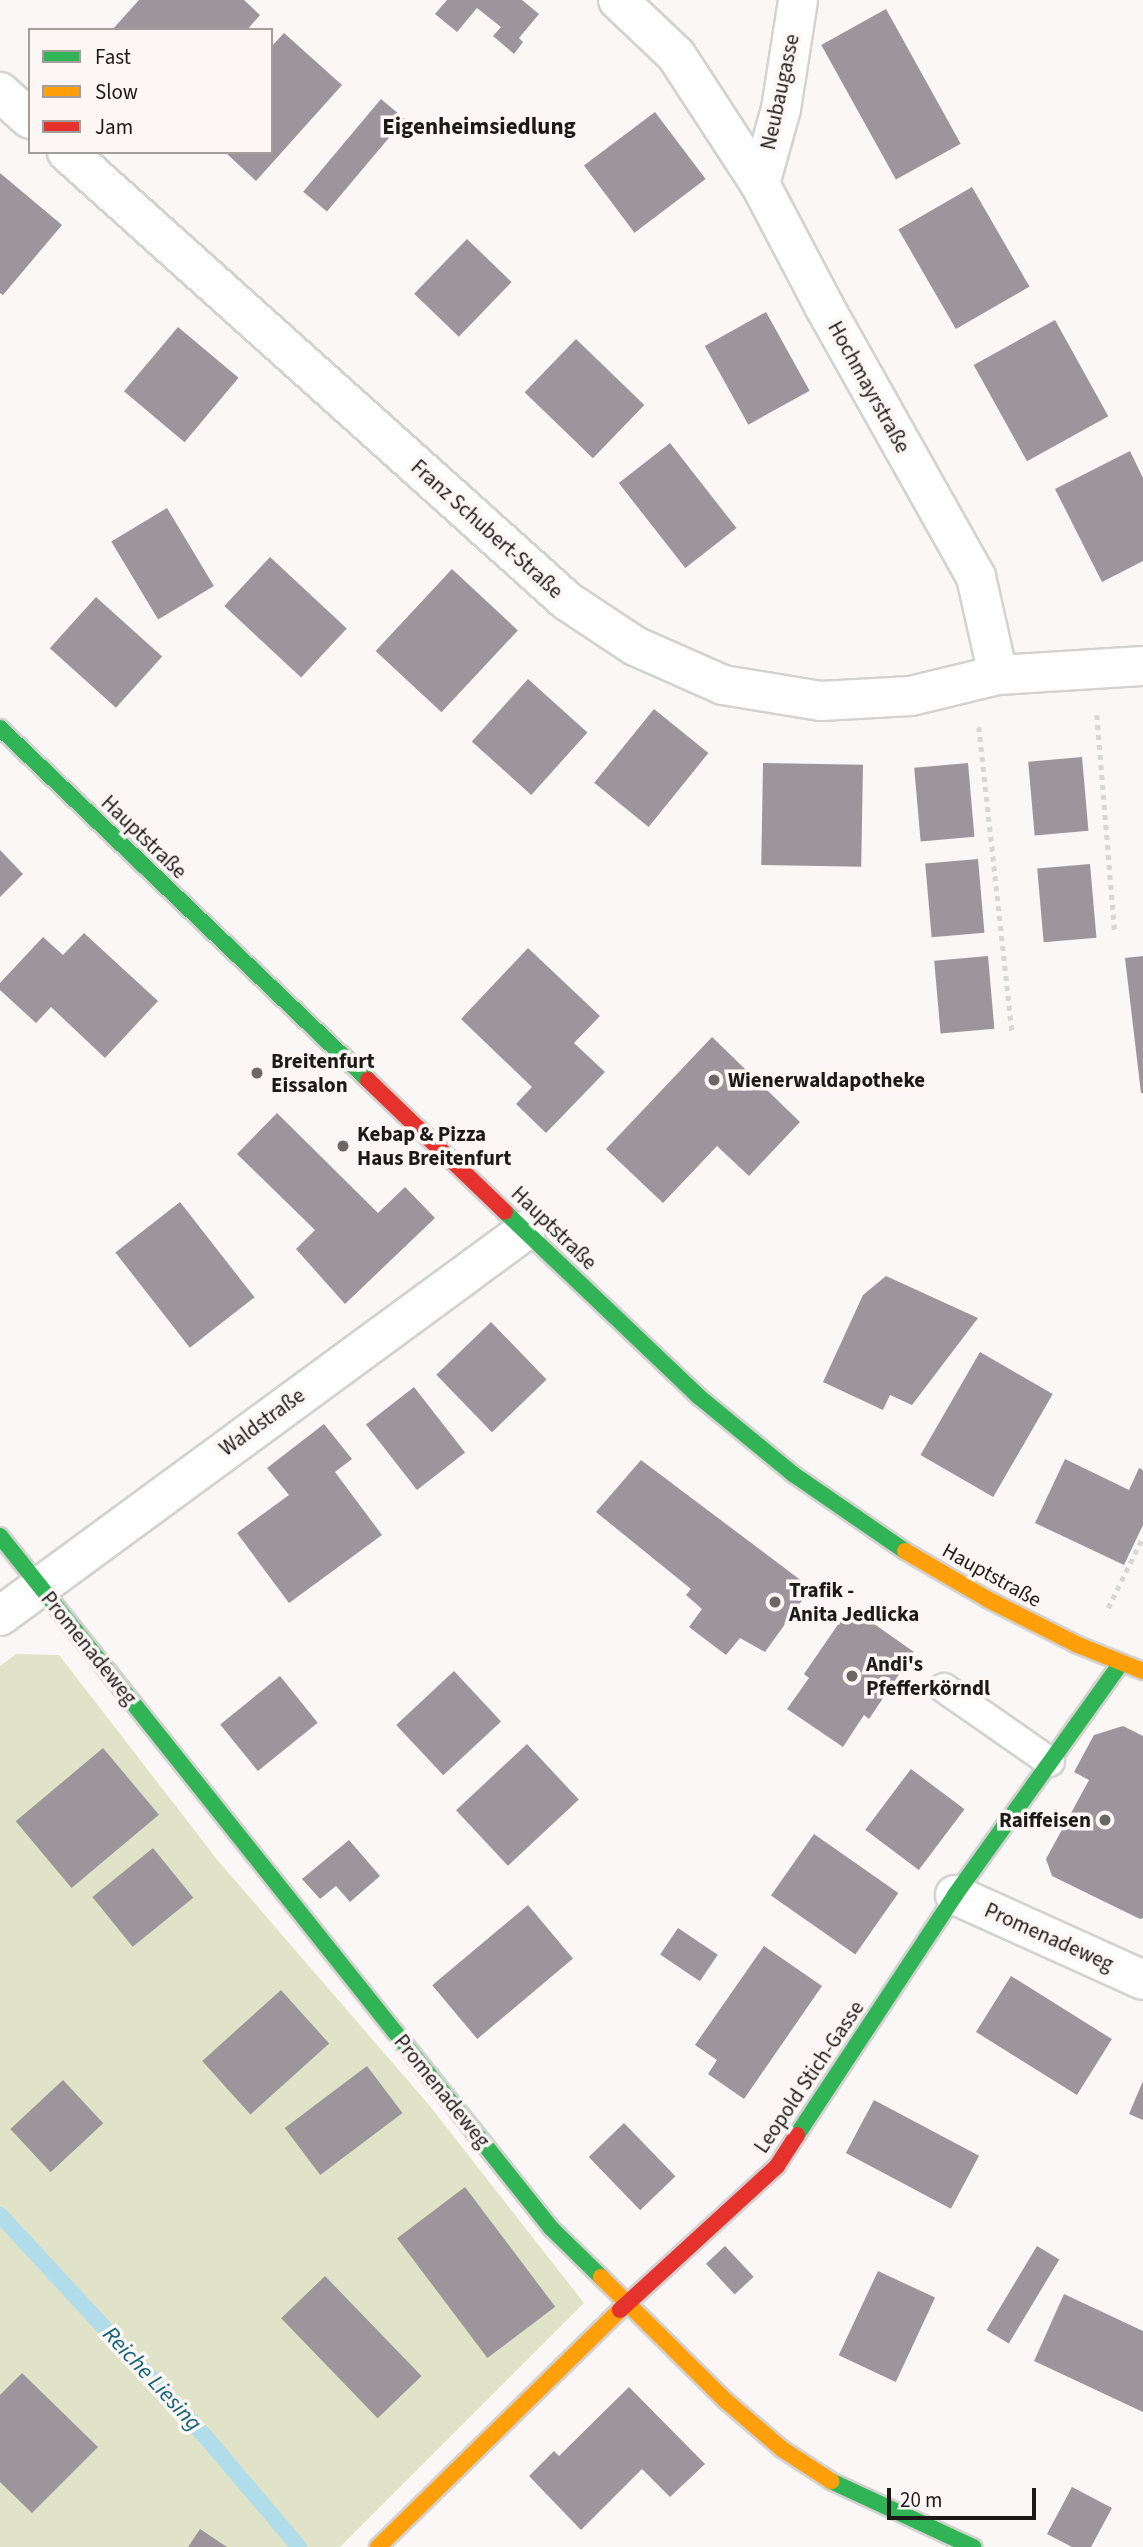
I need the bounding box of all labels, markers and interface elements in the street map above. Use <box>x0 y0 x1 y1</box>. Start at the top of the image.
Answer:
legend <box>28 28 273 154</box>
street label: Neubaugasse <box>755 32 805 152</box>
text: Fast <box>95 42 131 72</box>
text: Slow <box>95 77 138 107</box>
text: Jam <box>95 112 133 142</box>
district label: Eigenheimsiedlung <box>382 113 576 141</box>
street label: Hochmayrstraße <box>822 317 916 457</box>
street label: Franz Schubert-Straße <box>406 454 568 604</box>
street label: Hauptstraße <box>96 790 192 884</box>
place label: Breitenfurt Eissalon <box>271 1048 375 1098</box>
marker: Breitenfurt Eissalon <box>249 1065 265 1081</box>
place label: Wienerwaldapotheke <box>728 1067 925 1093</box>
marker: Wienerwaldapotheke <box>706 1072 722 1088</box>
place label: Kebap & Pizza Haus Breitenfurt <box>357 1121 511 1171</box>
marker: Kebap & Pizza Haus Breitenfurt <box>335 1138 351 1154</box>
street label: Hauptstraße <box>506 1181 602 1275</box>
street label: Waldstraße <box>214 1383 310 1461</box>
street label: Hauptstraße <box>938 1537 1046 1613</box>
place label: Trafik - Anita Jedlicka <box>789 1577 919 1627</box>
street label: Promenadeweg <box>36 1586 142 1710</box>
marker: Trafik - Anita Jedlicka <box>767 1594 783 1610</box>
place label: Andi's Pfefferkörndl <box>866 1651 990 1701</box>
marker: Andi's Pfefferkörndl <box>844 1668 860 1684</box>
place label: Raiffeisen <box>999 1807 1091 1833</box>
marker: Raiffeisen <box>1097 1812 1113 1828</box>
street label: Promenadeweg <box>981 1897 1117 1977</box>
street label: Leopold Stich-Gasse <box>749 1996 869 2158</box>
street label: Promenadeweg <box>389 2029 495 2153</box>
water label: Reiche Liesing <box>97 2321 207 2437</box>
scale bar <box>891 2474 1040 2518</box>
text: 20 m <box>900 2485 942 2515</box>

